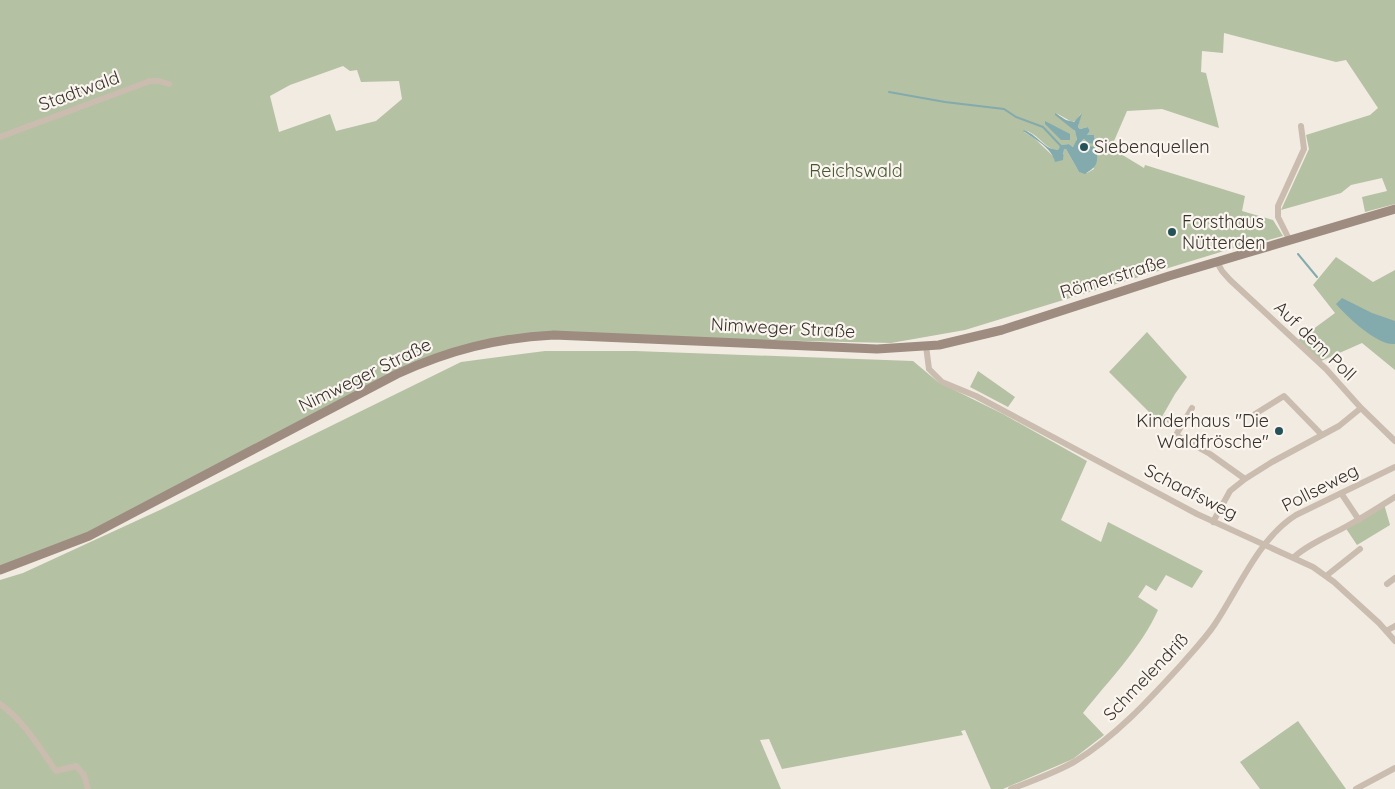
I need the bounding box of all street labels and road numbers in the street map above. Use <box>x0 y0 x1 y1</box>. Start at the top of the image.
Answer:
street label: Stadtwald <box>35 65 122 116</box>
street label: Römerstraße <box>1057 249 1169 304</box>
street label: Auf dem Poll <box>1270 296 1361 385</box>
street label: Nimweger Straße <box>710 312 856 343</box>
street label: Nimweger Straße <box>295 332 435 417</box>
street label: Schaafsweg <box>1141 458 1242 525</box>
street label: Pollseweg <box>1277 458 1362 517</box>
street label: Schmelendriß <box>1098 628 1193 725</box>

